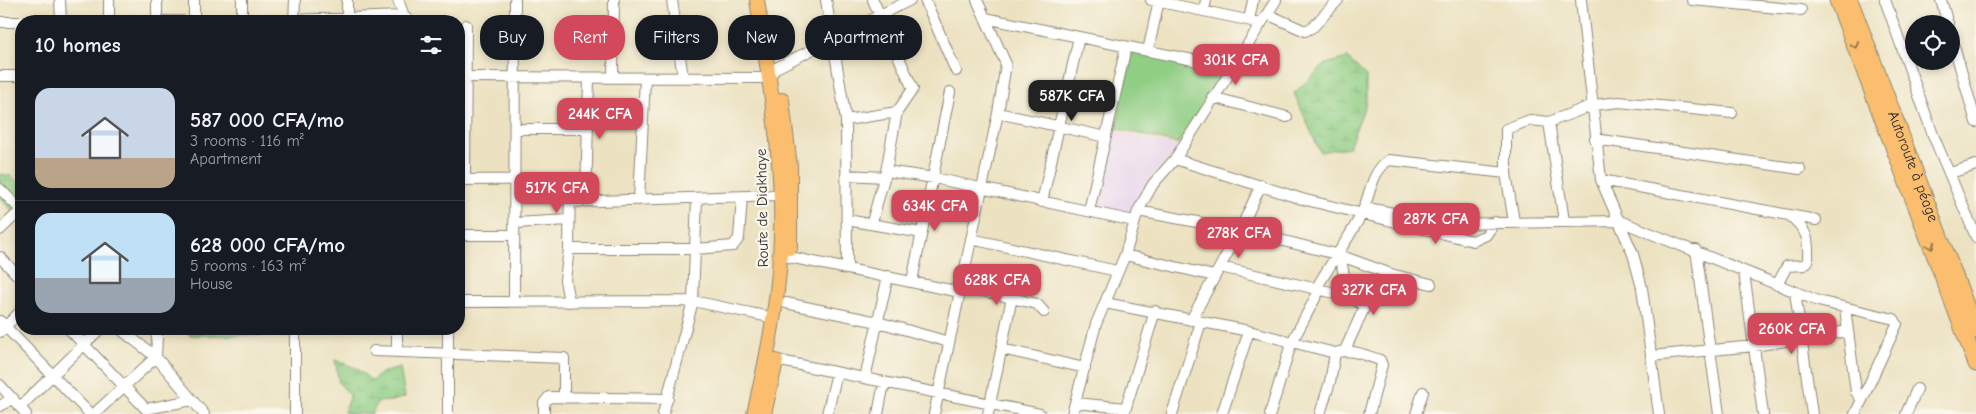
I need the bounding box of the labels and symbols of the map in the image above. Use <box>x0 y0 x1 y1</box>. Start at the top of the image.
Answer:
one-way arrow <box>1849 41 1859 49</box>
pin: 301K CFA <box>1184 44 1288 86</box>
pin: 587K CFA <box>1020 80 1124 122</box>
pin: 244K CFA <box>548 98 652 140</box>
street label: Autoroute à péage <box>1884 108 1943 225</box>
street label: Route de Diakhaye <box>752 148 772 268</box>
pin: 517K CFA <box>505 172 609 214</box>
pin: 634K CFA <box>883 190 987 232</box>
pin: 287K CFA <box>1384 202 1488 245</box>
pin: 278K CFA <box>1187 216 1291 259</box>
one-way arrow <box>1925 242 1935 250</box>
pin: 628K CFA <box>945 264 1049 306</box>
pin: 327K CFA <box>1322 274 1426 316</box>
pin: 260K CFA <box>1740 312 1844 355</box>

